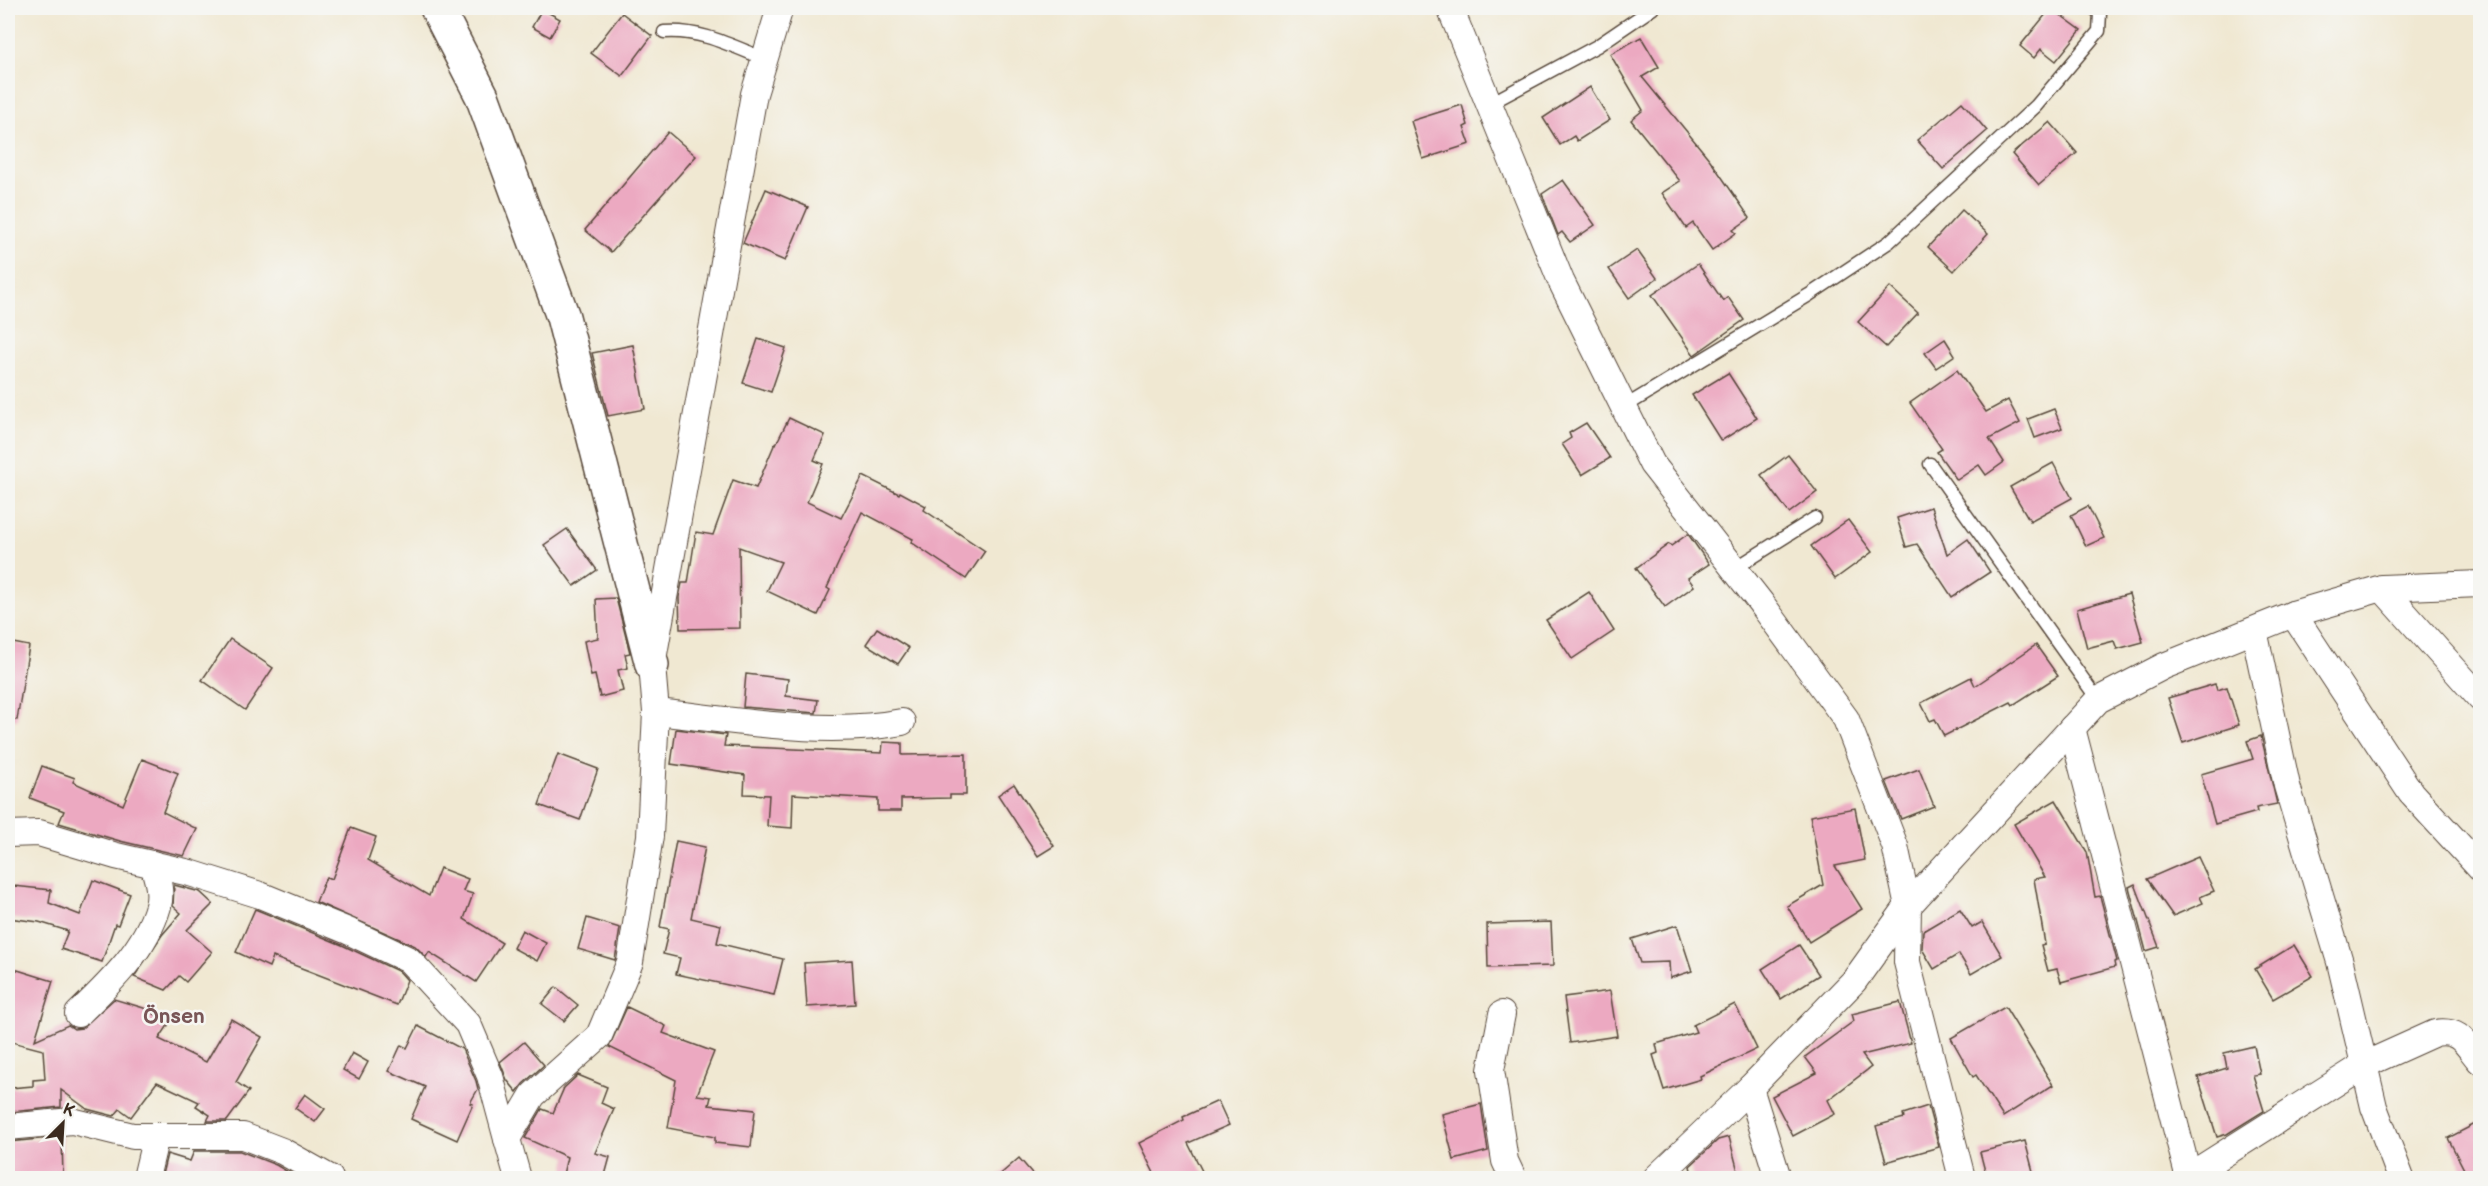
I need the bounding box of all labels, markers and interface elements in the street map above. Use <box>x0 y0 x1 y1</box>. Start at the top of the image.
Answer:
district label: Önsen <box>143 1004 205 1029</box>
north arrow <box>33 1093 93 1153</box>
text: K <box>60 1100 77 1122</box>

